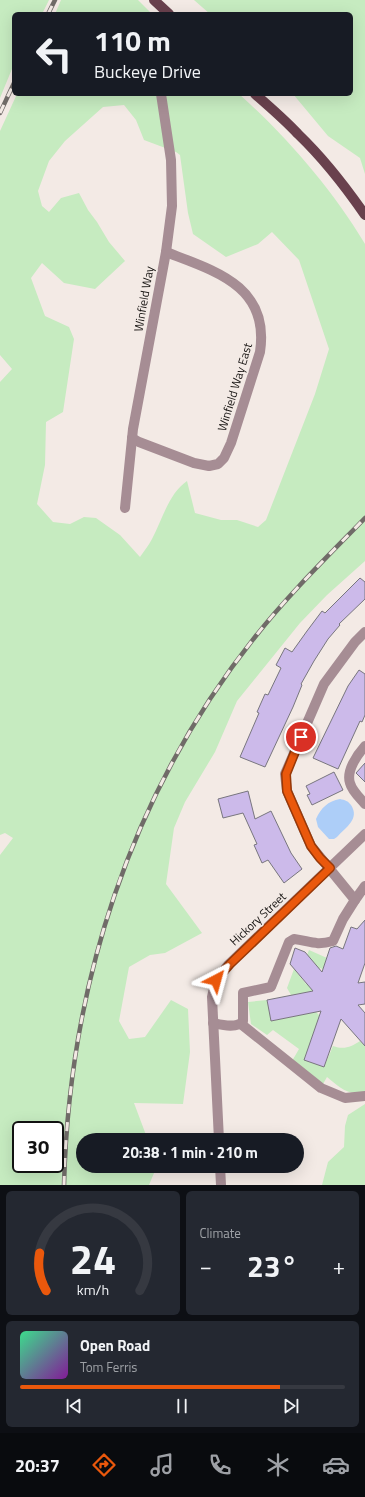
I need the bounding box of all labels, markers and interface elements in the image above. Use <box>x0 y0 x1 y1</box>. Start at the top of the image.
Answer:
text: 110 m <box>94 19 171 62</box>
icon: left <box>28 28 80 80</box>
text: Buckeye Drive <box>94 58 201 85</box>
street label: Winfield Way <box>128 264 159 333</box>
street label: Winfield Way East <box>212 340 257 433</box>
pin <box>284 720 318 754</box>
icon: arrive <box>290 726 312 748</box>
street label: Hickory Street <box>225 887 291 950</box>
position arrow <box>195 959 237 1001</box>
speed limit sign: 30 <box>12 1121 64 1173</box>
text: 20:38 · 1 min · 210 m <box>122 1141 258 1164</box>
text: Climate <box>200 1223 241 1243</box>
text: 24 <box>69 1227 116 1290</box>
text: 23° <box>247 1243 297 1289</box>
text: − <box>200 1249 212 1283</box>
text: + <box>333 1249 345 1283</box>
text: km/h <box>77 1279 109 1301</box>
text: Open Road <box>80 1334 150 1357</box>
text: Tom Ferris <box>80 1357 137 1377</box>
icon: previous <box>63 1395 85 1417</box>
icon: pause <box>171 1395 193 1417</box>
icon: next <box>280 1395 302 1417</box>
icon: directions <box>90 1451 118 1479</box>
icon: music <box>148 1451 176 1479</box>
icon: phone <box>206 1451 234 1479</box>
icon: climate <box>264 1451 292 1479</box>
icon: car <box>322 1451 350 1479</box>
text: 20:37 <box>15 1452 60 1479</box>

